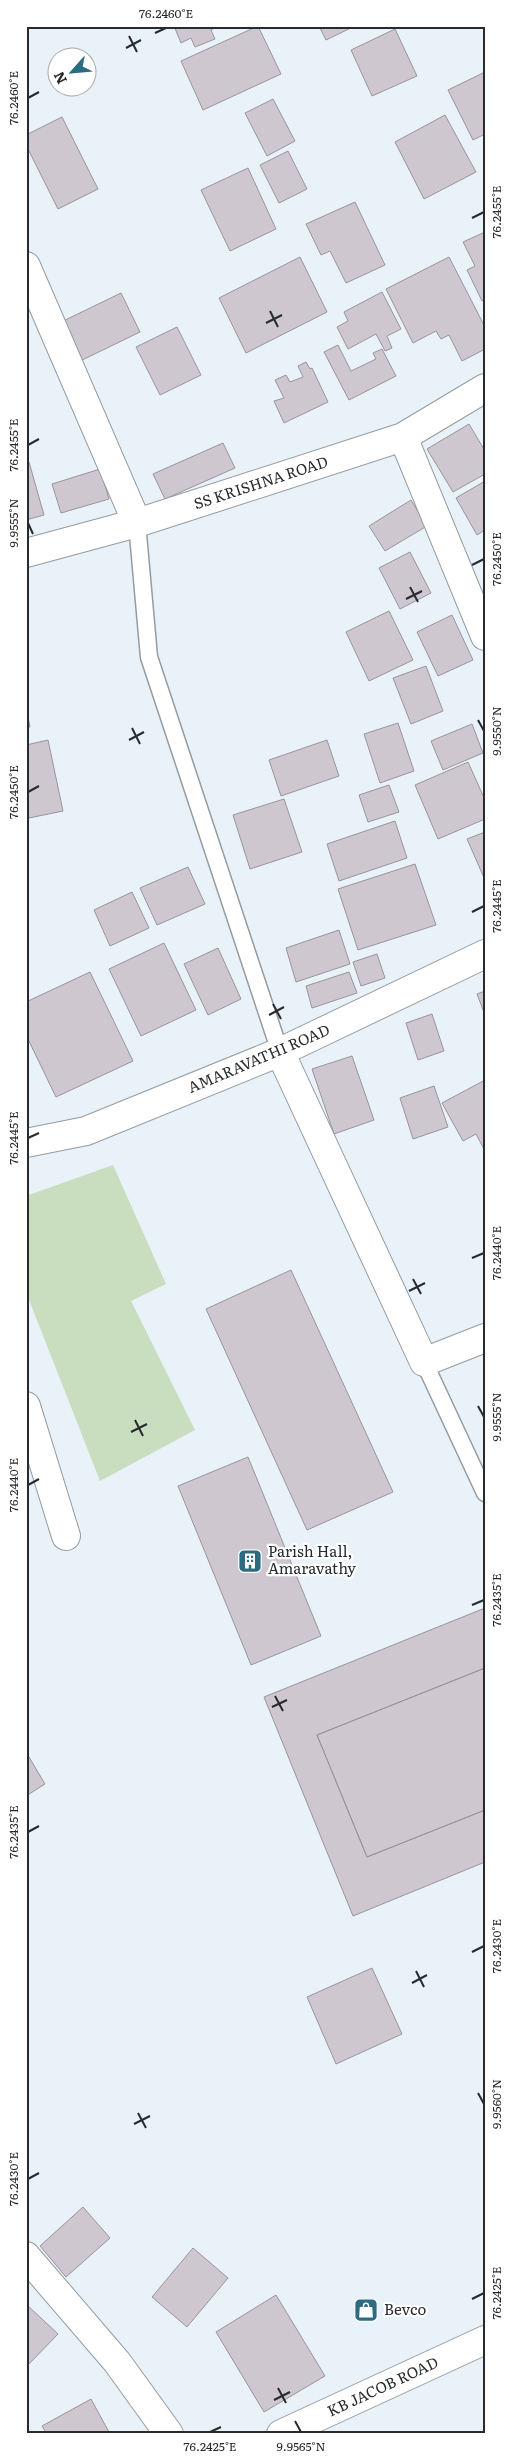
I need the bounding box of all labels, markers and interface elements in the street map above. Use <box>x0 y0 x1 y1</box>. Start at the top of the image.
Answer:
text: 76.2460°E <box>139 4 193 22</box>
north arrow <box>48 48 98 98</box>
text: N <box>48 68 71 88</box>
text: 76.2460°E <box>4 71 22 125</box>
text: 76.2455°E <box>487 185 505 239</box>
text: 76.2455°E <box>4 418 22 472</box>
street label: SS KRISHNA ROAD <box>190 449 331 514</box>
text: 9.9555°N <box>4 499 22 547</box>
text: 76.2450°E <box>487 532 505 586</box>
text: 9.9550°N <box>487 706 505 756</box>
text: 76.2450°E <box>4 765 22 819</box>
text: 76.2445°E <box>487 879 505 933</box>
street label: AMARAVATHI ROAD <box>184 1017 333 1098</box>
text: 76.2445°E <box>4 1111 22 1165</box>
text: 76.2440°E <box>487 1225 505 1280</box>
text: 9.9555°N <box>487 1393 505 1441</box>
text: 76.2440°E <box>4 1457 22 1512</box>
place label: Parish Hall, Amaravathy <box>268 1539 356 1579</box>
building icon: Parish Hall, Amaravathy <box>237 1548 263 1574</box>
text: 76.2435°E <box>487 1573 505 1627</box>
text: 76.2435°E <box>4 1805 22 1859</box>
text: 76.2430°E <box>487 1919 505 1973</box>
text: 9.9560°N <box>487 2079 505 2129</box>
text: 76.2430°E <box>4 2152 22 2206</box>
text: 76.2425°E <box>487 2266 505 2320</box>
shop icon: Bevco <box>353 2297 379 2323</box>
place label: Bevco <box>384 2297 426 2320</box>
street label: KB JACOB ROAD <box>323 2350 442 2422</box>
text: 76.2425°E <box>184 2437 237 2455</box>
text: 9.9565°N <box>276 2437 326 2455</box>

